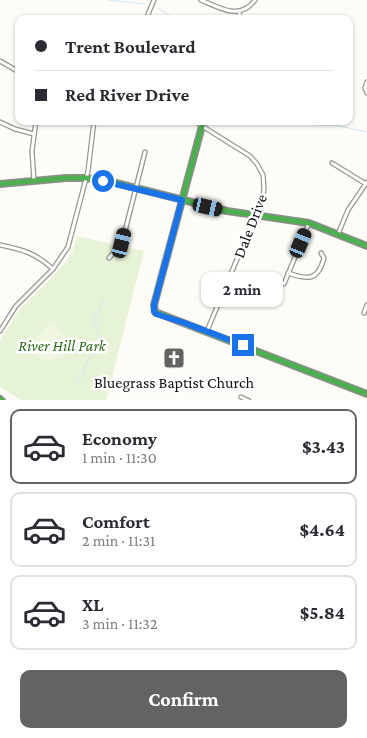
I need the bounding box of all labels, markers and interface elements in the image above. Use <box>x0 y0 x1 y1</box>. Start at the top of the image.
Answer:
text: Trent Boulevard <box>65 36 196 57</box>
text: Red River Drive <box>65 84 189 105</box>
route start <box>92 170 114 192</box>
street label: Dale Drive <box>230 192 270 260</box>
car <box>191 196 224 218</box>
car <box>288 226 313 260</box>
car <box>111 227 132 259</box>
callout: 2 min <box>202 272 284 308</box>
text: 2 min <box>223 281 261 298</box>
route end <box>232 334 254 356</box>
park label: River Hill Park <box>18 337 107 354</box>
church icon: Bluegrass Baptist Church <box>162 346 186 370</box>
place label: Bluegrass Baptist Church <box>94 374 254 392</box>
icon: car <box>22 424 67 469</box>
text: Economy <box>82 428 157 449</box>
text: $3.43 <box>302 436 345 457</box>
text: 1 min · 11:30 <box>82 449 157 466</box>
icon: car <box>22 507 67 552</box>
text: Comfort <box>82 511 150 532</box>
text: $4.64 <box>300 519 345 540</box>
text: 2 min · 11:31 <box>82 532 155 549</box>
icon: car <box>22 590 67 635</box>
text: XL <box>82 594 104 615</box>
text: $5.84 <box>300 602 345 623</box>
text: 3 min · 11:32 <box>82 615 158 632</box>
button: Confirm <box>20 670 347 728</box>

